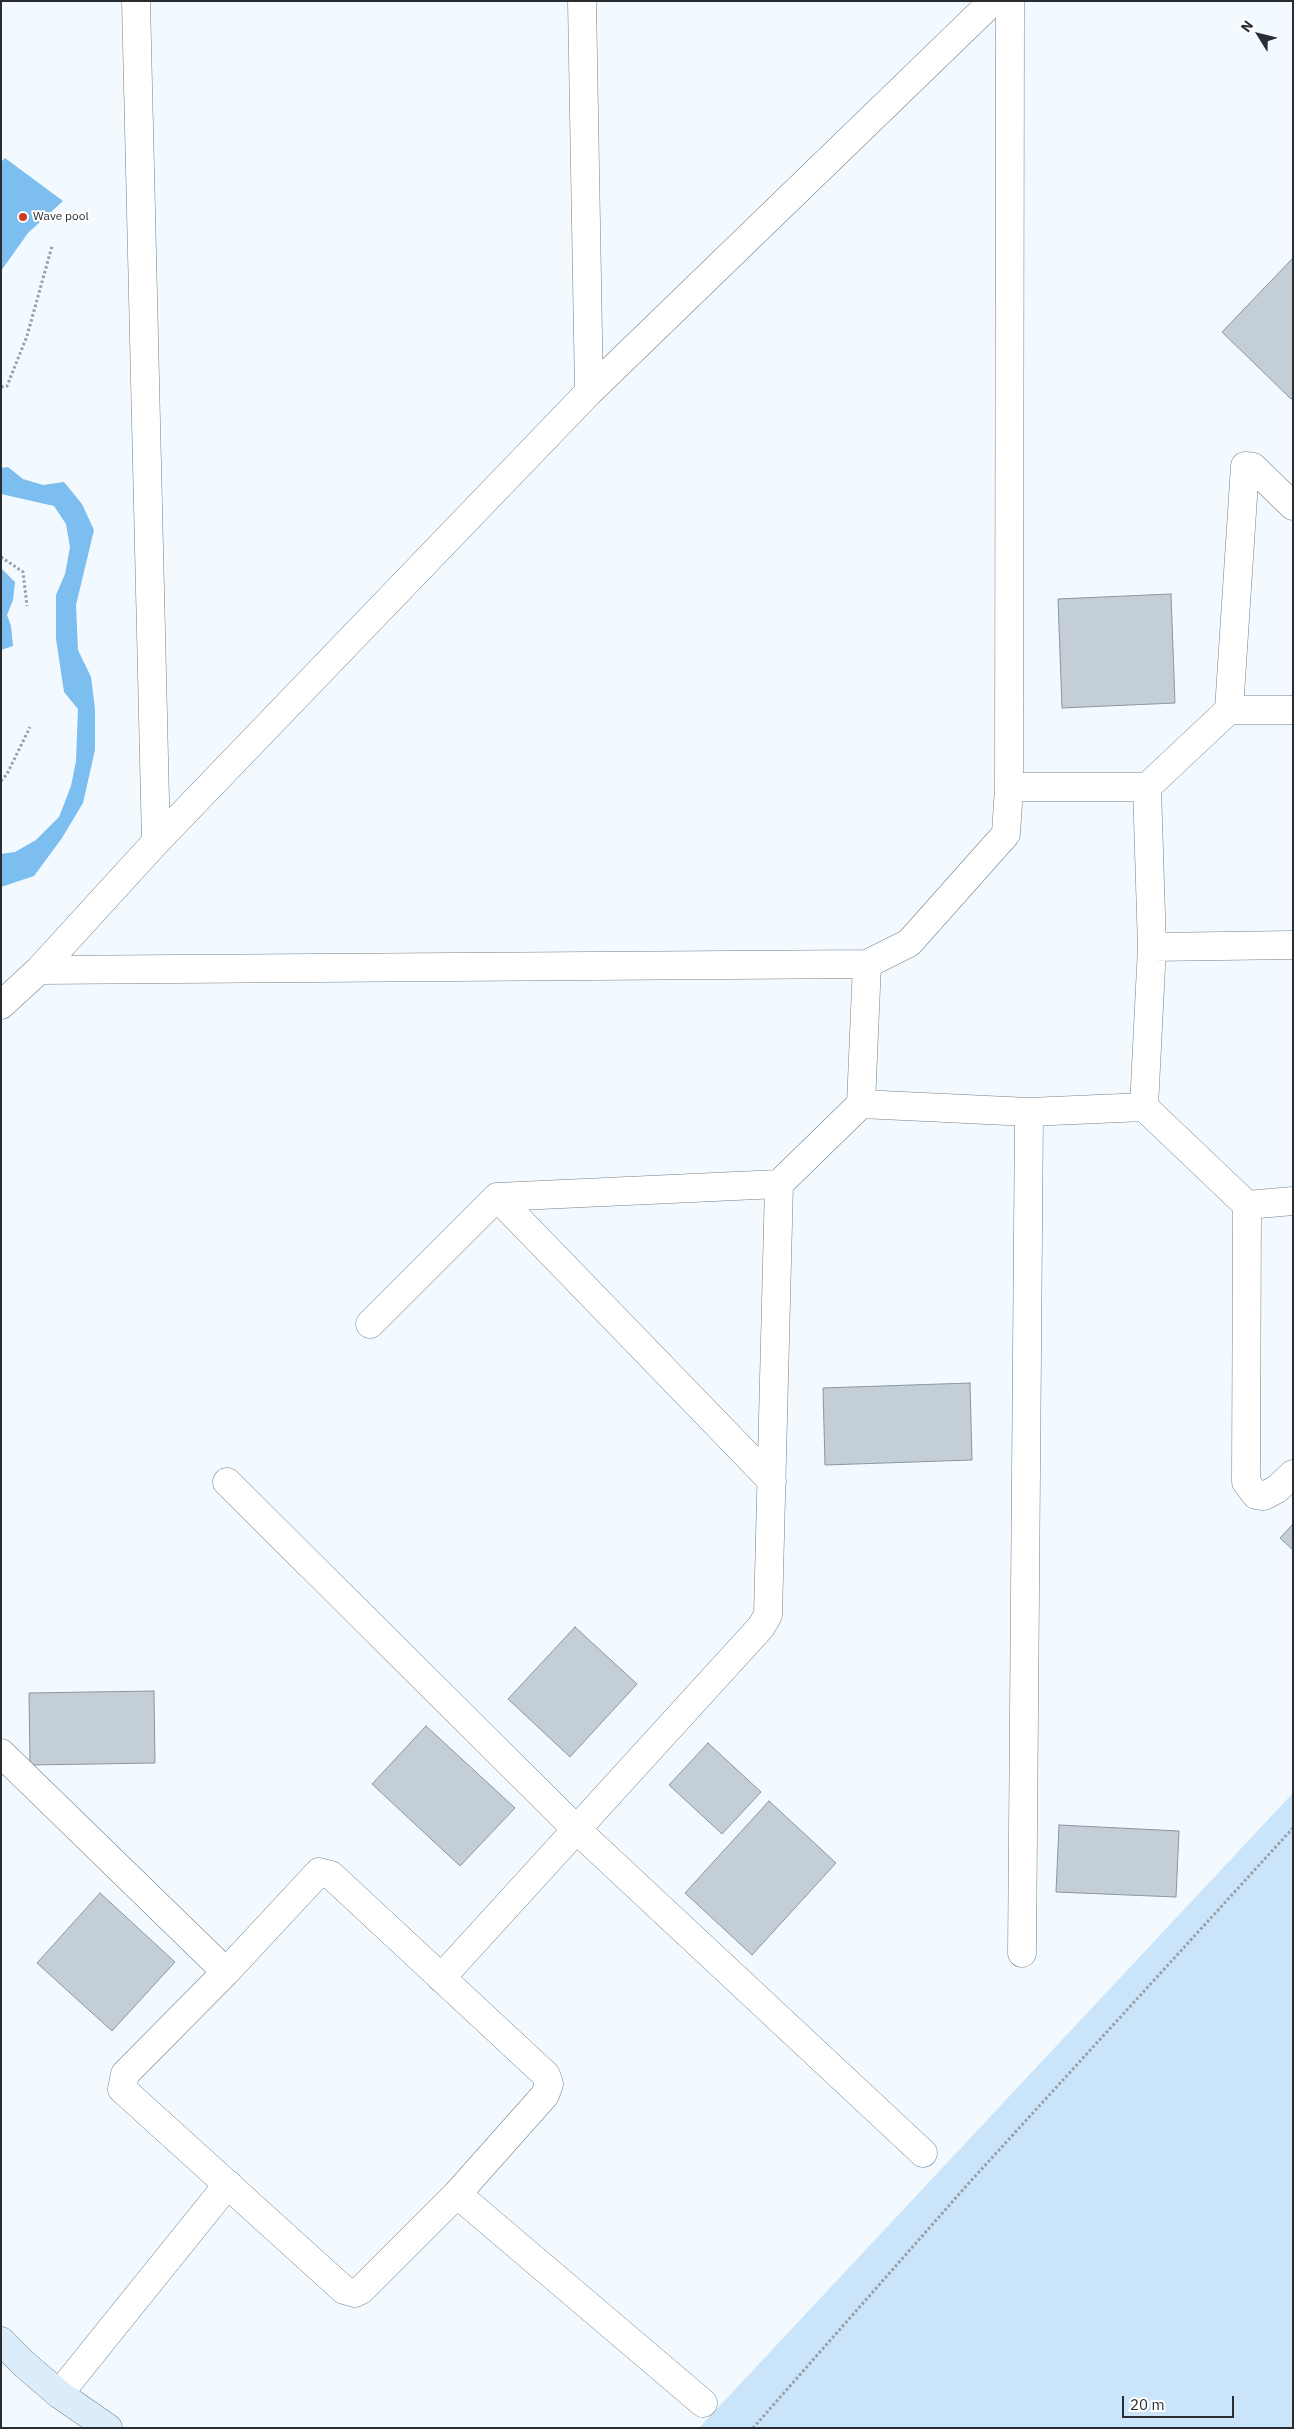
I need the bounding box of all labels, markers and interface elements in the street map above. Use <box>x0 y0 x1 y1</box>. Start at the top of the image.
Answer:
north arrow <box>1234 10 1284 60</box>
text: N <box>1237 17 1257 36</box>
place label: Wave pool <box>33 210 89 224</box>
marker: Wave pool <box>17 211 29 223</box>
scale bar <box>1124 2386 1236 2418</box>
text: 20 m <box>1130 2395 1165 2414</box>

